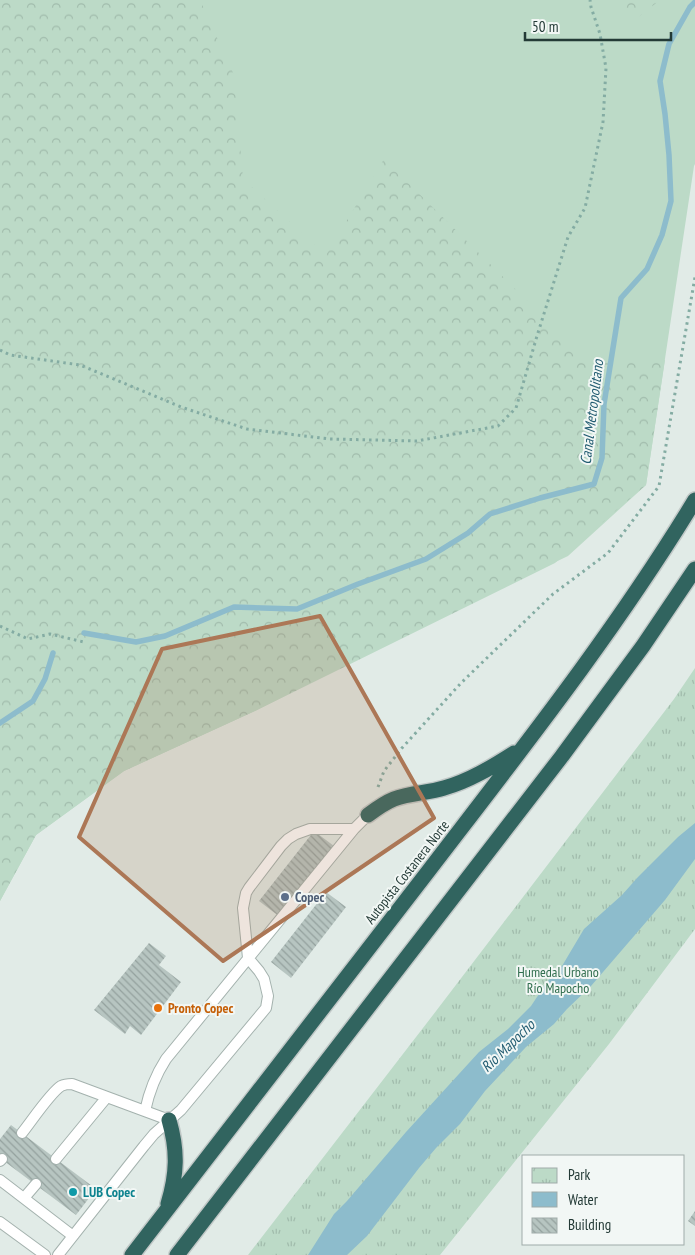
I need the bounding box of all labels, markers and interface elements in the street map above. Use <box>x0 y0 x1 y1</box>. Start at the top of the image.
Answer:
scale bar <box>525 10 671 42</box>
text: 50 m <box>532 17 558 36</box>
water label: Canal Metropolitano <box>576 357 608 465</box>
street label: Autopista Costanera Norte <box>361 816 453 927</box>
place label: Copec <box>295 888 324 906</box>
marker: Copec <box>279 891 291 903</box>
park label: Humedal Urbano Río Mapocho <box>517 963 599 997</box>
place label: Pronto Copec <box>168 999 233 1017</box>
marker: Pronto Copec <box>152 1002 164 1014</box>
water label: Río Mapocho <box>477 1014 539 1076</box>
legend <box>522 1155 685 1245</box>
text: Park <box>568 1165 590 1184</box>
place label: LUB Copec <box>83 1183 135 1201</box>
marker: LUB Copec <box>67 1186 79 1198</box>
text: Water <box>568 1190 599 1209</box>
text: Building <box>568 1215 611 1234</box>

